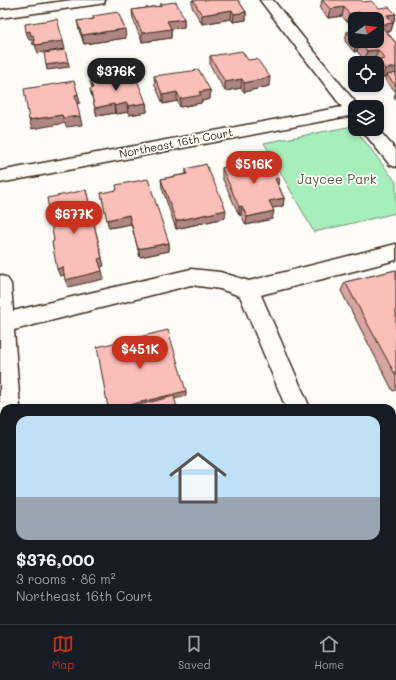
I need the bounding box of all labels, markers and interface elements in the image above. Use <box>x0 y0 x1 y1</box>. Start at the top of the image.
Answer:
north arrow <box>348 12 384 48</box>
map controls <box>348 12 384 136</box>
button: locate <box>348 56 384 92</box>
pin: $376K <box>88 58 144 92</box>
text: $376K <box>96 62 136 79</box>
button: layers <box>348 100 384 136</box>
street label: Northeast 16th Court <box>118 124 234 161</box>
pin: $516K <box>226 151 282 185</box>
text: $516K <box>235 155 273 172</box>
park label: Jaycee Park <box>297 170 377 187</box>
pin: $677K <box>46 201 102 235</box>
text: $677K <box>55 205 93 222</box>
pin: $451K <box>112 336 168 370</box>
text: $451K <box>121 340 159 357</box>
icon: home <box>162 442 234 514</box>
text: $376,000 <box>16 548 94 570</box>
text: 3 rooms · 86 m² <box>16 570 116 587</box>
text: Northeast 16th Court <box>16 587 152 604</box>
tab: Map <box>52 633 74 672</box>
tab: Saved <box>178 633 211 672</box>
tab: Home <box>314 633 344 672</box>

